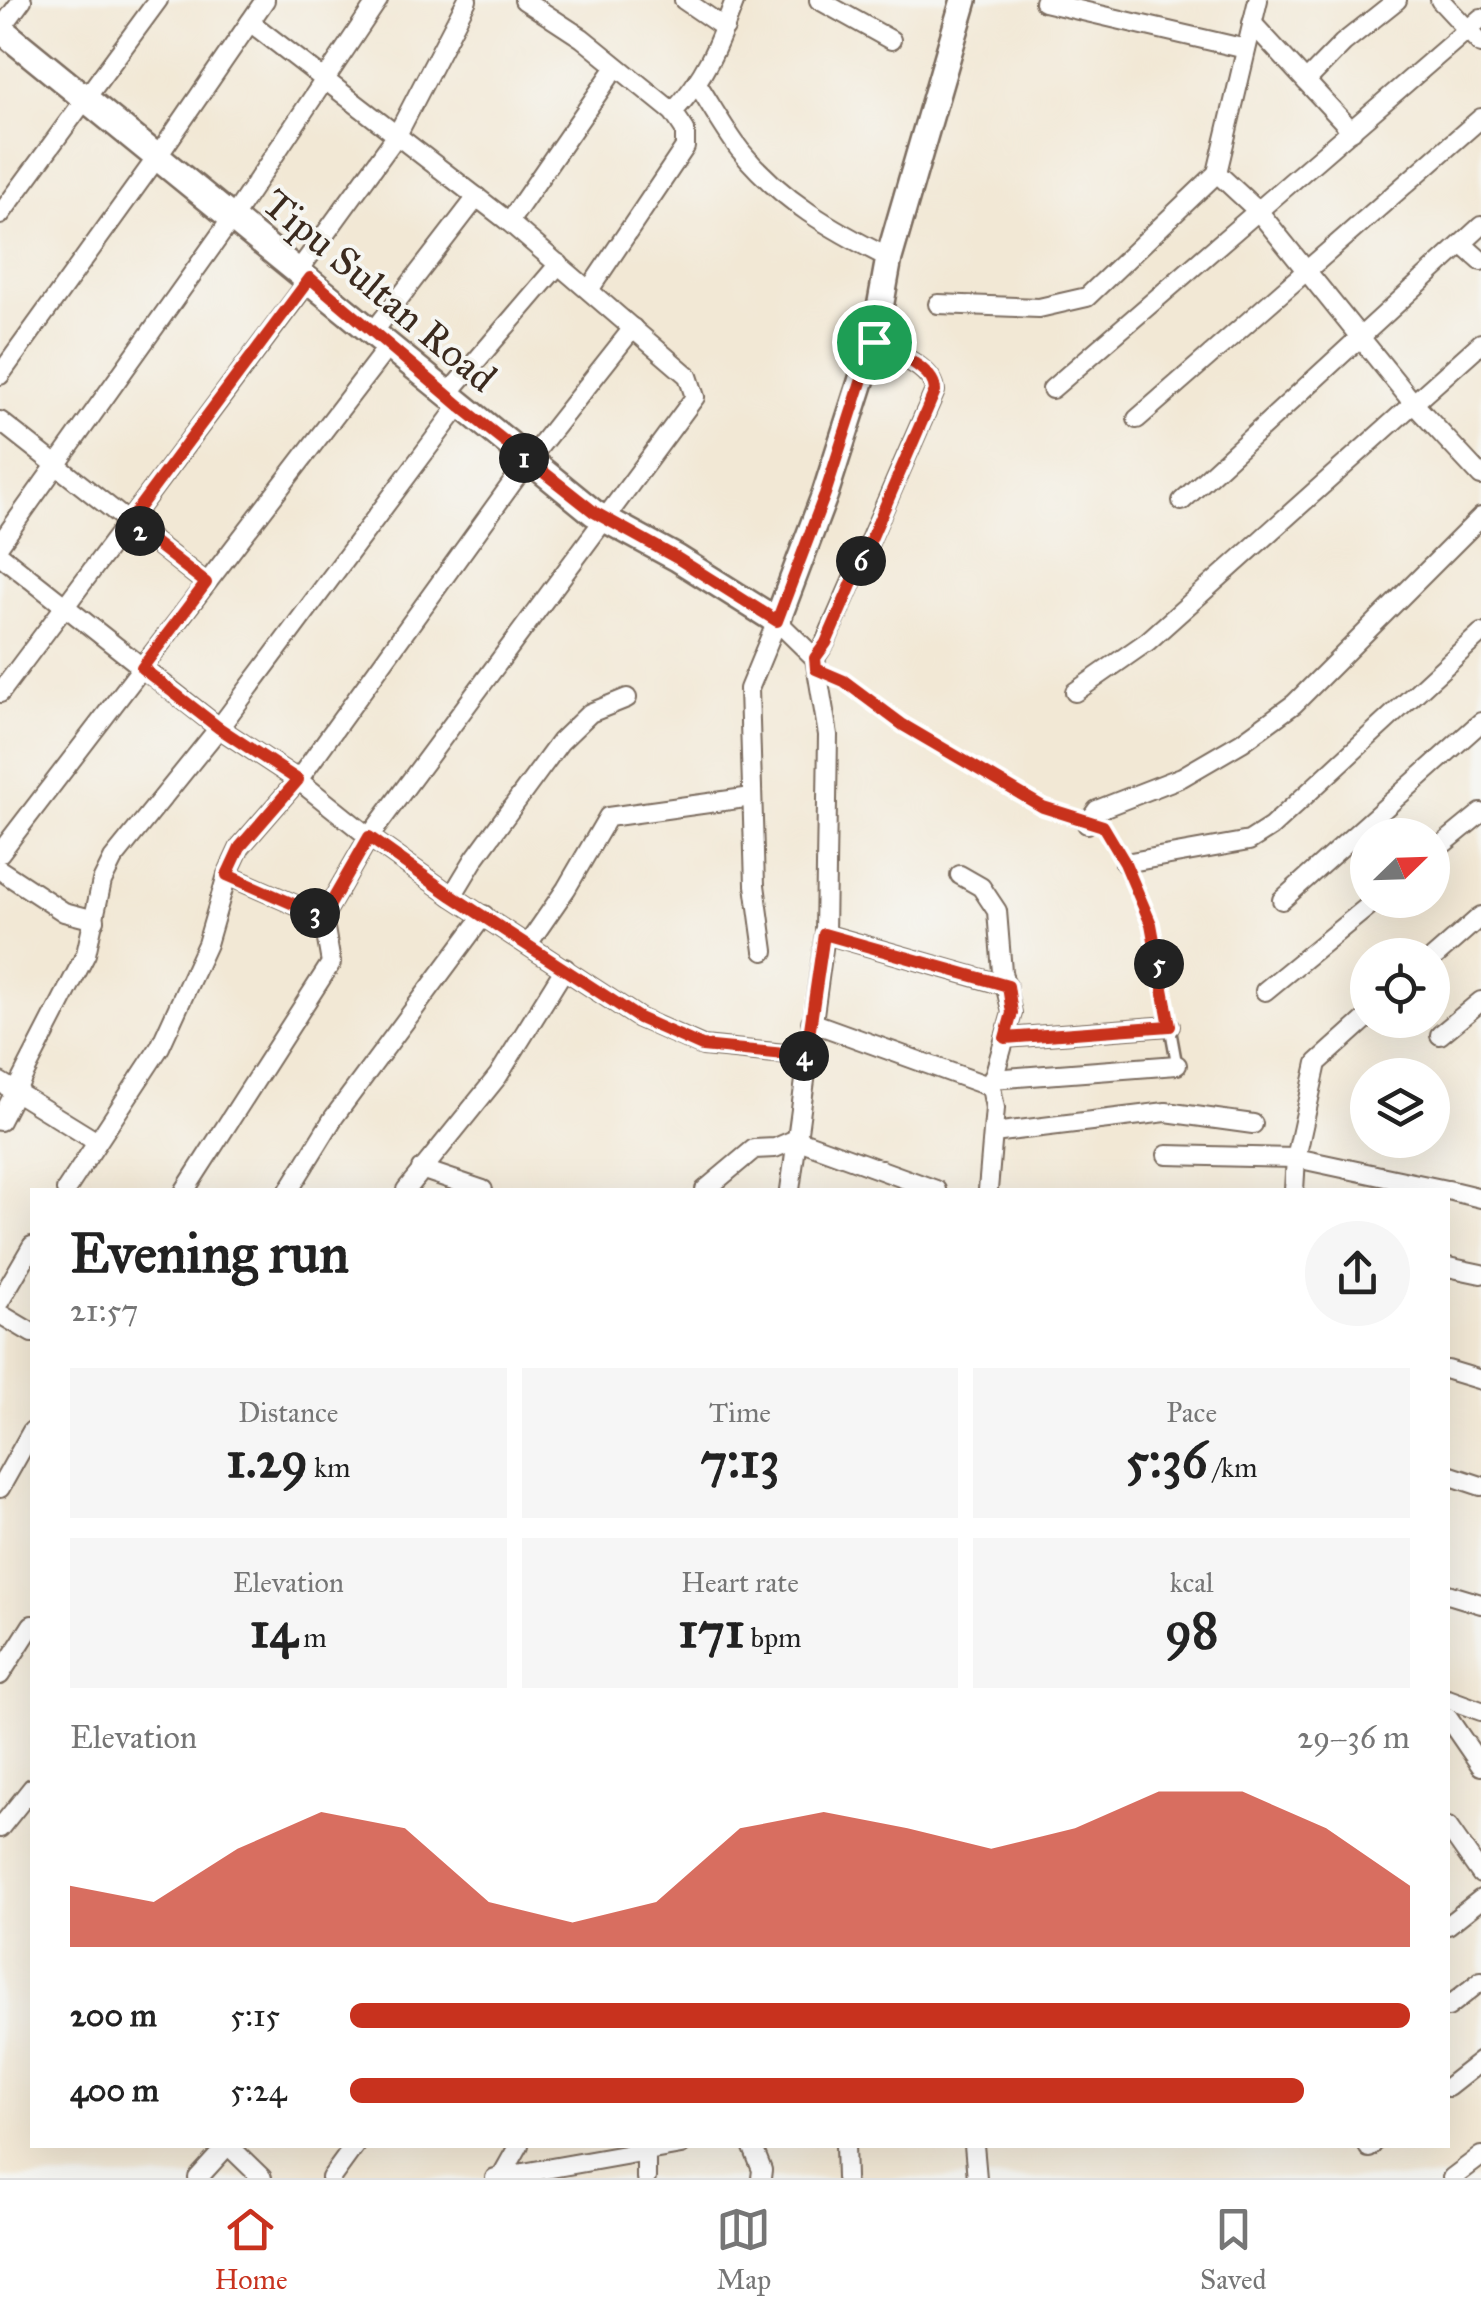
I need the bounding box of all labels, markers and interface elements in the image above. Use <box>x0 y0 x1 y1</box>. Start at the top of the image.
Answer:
street label: Tipu Sultan Road <box>253 178 506 402</box>
pin <box>832 300 917 385</box>
icon: arrive <box>847 315 902 370</box>
pin: 1 <box>499 433 549 483</box>
text: 1 <box>518 440 530 475</box>
pin: 2 <box>115 506 165 556</box>
text: 2 <box>133 513 147 548</box>
pin: 6 <box>836 536 886 586</box>
text: 6 <box>854 543 868 578</box>
north arrow <box>1350 818 1450 918</box>
map controls <box>1350 818 1450 1158</box>
pin: 3 <box>290 888 340 938</box>
text: 3 <box>309 895 321 930</box>
button: locate <box>1350 938 1450 1038</box>
pin: 5 <box>1134 939 1184 989</box>
text: 5 <box>1152 946 1166 981</box>
pin: 4 <box>779 1031 829 1081</box>
text: 4 <box>796 1038 812 1073</box>
button: layers <box>1350 1058 1450 1158</box>
text: Evening run <box>70 1220 349 1287</box>
button: share <box>1305 1221 1410 1326</box>
text: 21:57 <box>70 1291 138 1330</box>
text: Distance <box>238 1395 339 1430</box>
text: Time <box>709 1395 771 1430</box>
text: Pace <box>1166 1395 1217 1430</box>
text: 1.29 <box>226 1430 308 1491</box>
text: 7:13 <box>700 1430 780 1491</box>
text: 5:36 <box>1126 1430 1207 1491</box>
text: km <box>308 1450 350 1485</box>
text: /km <box>1207 1450 1257 1485</box>
text: Elevation <box>233 1565 344 1600</box>
text: Heart rate <box>681 1565 799 1600</box>
text: kcal <box>1170 1565 1214 1600</box>
text: 14 <box>250 1600 297 1661</box>
text: 171 <box>678 1600 745 1661</box>
text: 98 <box>1165 1600 1218 1661</box>
text: m <box>297 1620 327 1655</box>
text: bpm <box>745 1620 802 1655</box>
text: Elevation <box>70 1718 197 1757</box>
text: 29–36 m <box>1297 1718 1410 1757</box>
text: 200 m <box>70 1996 157 2035</box>
text: 5:15 <box>230 1996 280 2035</box>
text: 400 m <box>70 2071 159 2110</box>
text: 5:24 <box>230 2071 287 2110</box>
tab: Home <box>214 2202 288 2297</box>
tab: Map <box>716 2202 771 2297</box>
tab: Saved <box>1200 2202 1267 2297</box>

